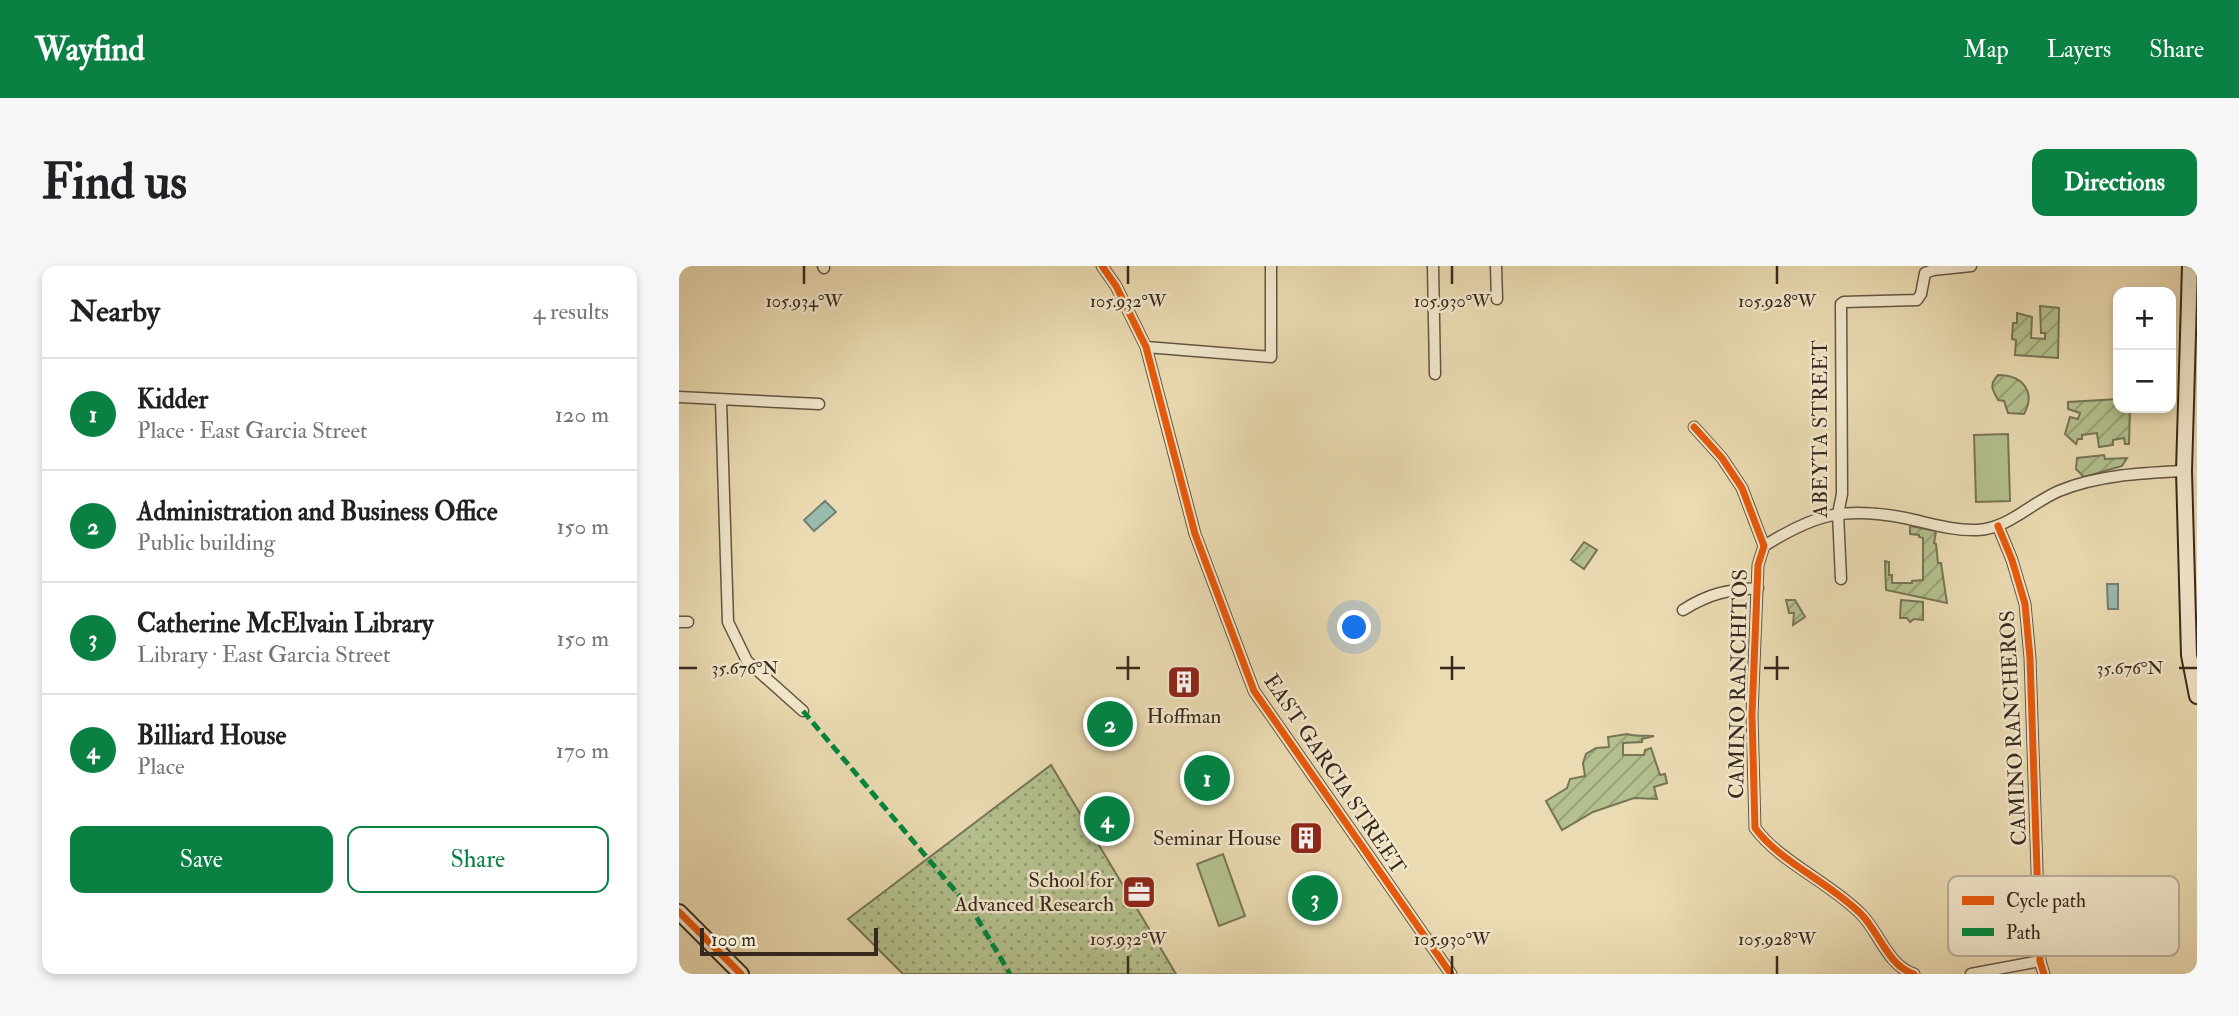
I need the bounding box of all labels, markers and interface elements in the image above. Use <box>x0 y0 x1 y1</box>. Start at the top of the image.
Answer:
text: Wayfind <box>35 29 145 70</box>
text: Map <box>1964 34 2009 65</box>
text: Layers <box>2047 34 2111 65</box>
text: Share <box>2149 34 2204 65</box>
button: Directions <box>2032 149 2197 216</box>
text: Find us <box>42 152 187 213</box>
map controls <box>2113 287 2176 413</box>
button: + <box>2113 287 2176 350</box>
text: 105.934°W <box>765 290 843 313</box>
text: 105.932°W <box>1090 290 1167 313</box>
text: 105.930°W <box>1414 290 1491 313</box>
text: 105.928°W <box>1738 290 1817 313</box>
text: Nearby <box>70 293 160 330</box>
text: 4 results <box>533 297 609 326</box>
street label: ABEYTA STREET <box>1807 340 1834 519</box>
button: − <box>2113 350 2176 413</box>
text: Kidder <box>137 384 208 416</box>
text: 1 <box>89 400 97 429</box>
text: 120 m <box>555 400 609 429</box>
text: Place · East Garcia Street <box>137 416 367 445</box>
text: Administration and Business Office <box>137 496 498 528</box>
text: 2 <box>87 512 99 541</box>
text: 150 m <box>556 512 609 541</box>
text: Public building <box>137 528 275 557</box>
street label: CAMINO RANCHITOS <box>1723 569 1754 799</box>
text: Catherine McElvain Library <box>137 608 434 640</box>
your location <box>1337 610 1371 644</box>
street label: CAMINO RANCHEROS <box>1994 610 2033 846</box>
text: 3 <box>89 624 97 653</box>
text: 150 m <box>556 624 609 653</box>
text: Library · East Garcia Street <box>137 640 390 669</box>
text: 35.676°N <box>712 657 778 680</box>
text: 35.676°N <box>2097 657 2163 680</box>
building icon: Hoffman <box>1165 663 1203 701</box>
street label: EAST GARCIA STREET <box>1258 669 1412 880</box>
pin: 2 <box>1087 698 1133 750</box>
place label: Hoffman <box>1147 703 1222 730</box>
text: Billiard House <box>137 720 286 752</box>
text: 4 <box>87 736 99 765</box>
text: 170 m <box>556 736 609 765</box>
text: Place <box>137 752 185 781</box>
pin: 1 <box>1184 752 1230 804</box>
pin: 4 <box>1084 793 1130 845</box>
building icon: Seminar House <box>1287 819 1325 857</box>
place label: Seminar House <box>1153 825 1281 852</box>
button: Save <box>70 826 333 893</box>
button: Share <box>347 826 609 893</box>
place label: School for Advanced Research <box>953 867 1114 918</box>
pin: 3 <box>1292 872 1338 924</box>
office icon: School for Advanced Research <box>1120 873 1158 911</box>
legend <box>1948 876 2179 956</box>
text: Cycle path <box>2006 889 2086 914</box>
text: Path <box>2006 921 2041 945</box>
scale bar <box>700 925 879 957</box>
text: 100 m <box>711 928 756 952</box>
text: 105.932°W <box>1090 928 1167 951</box>
text: 105.930°W <box>1414 928 1491 951</box>
text: 105.928°W <box>1738 928 1817 951</box>

